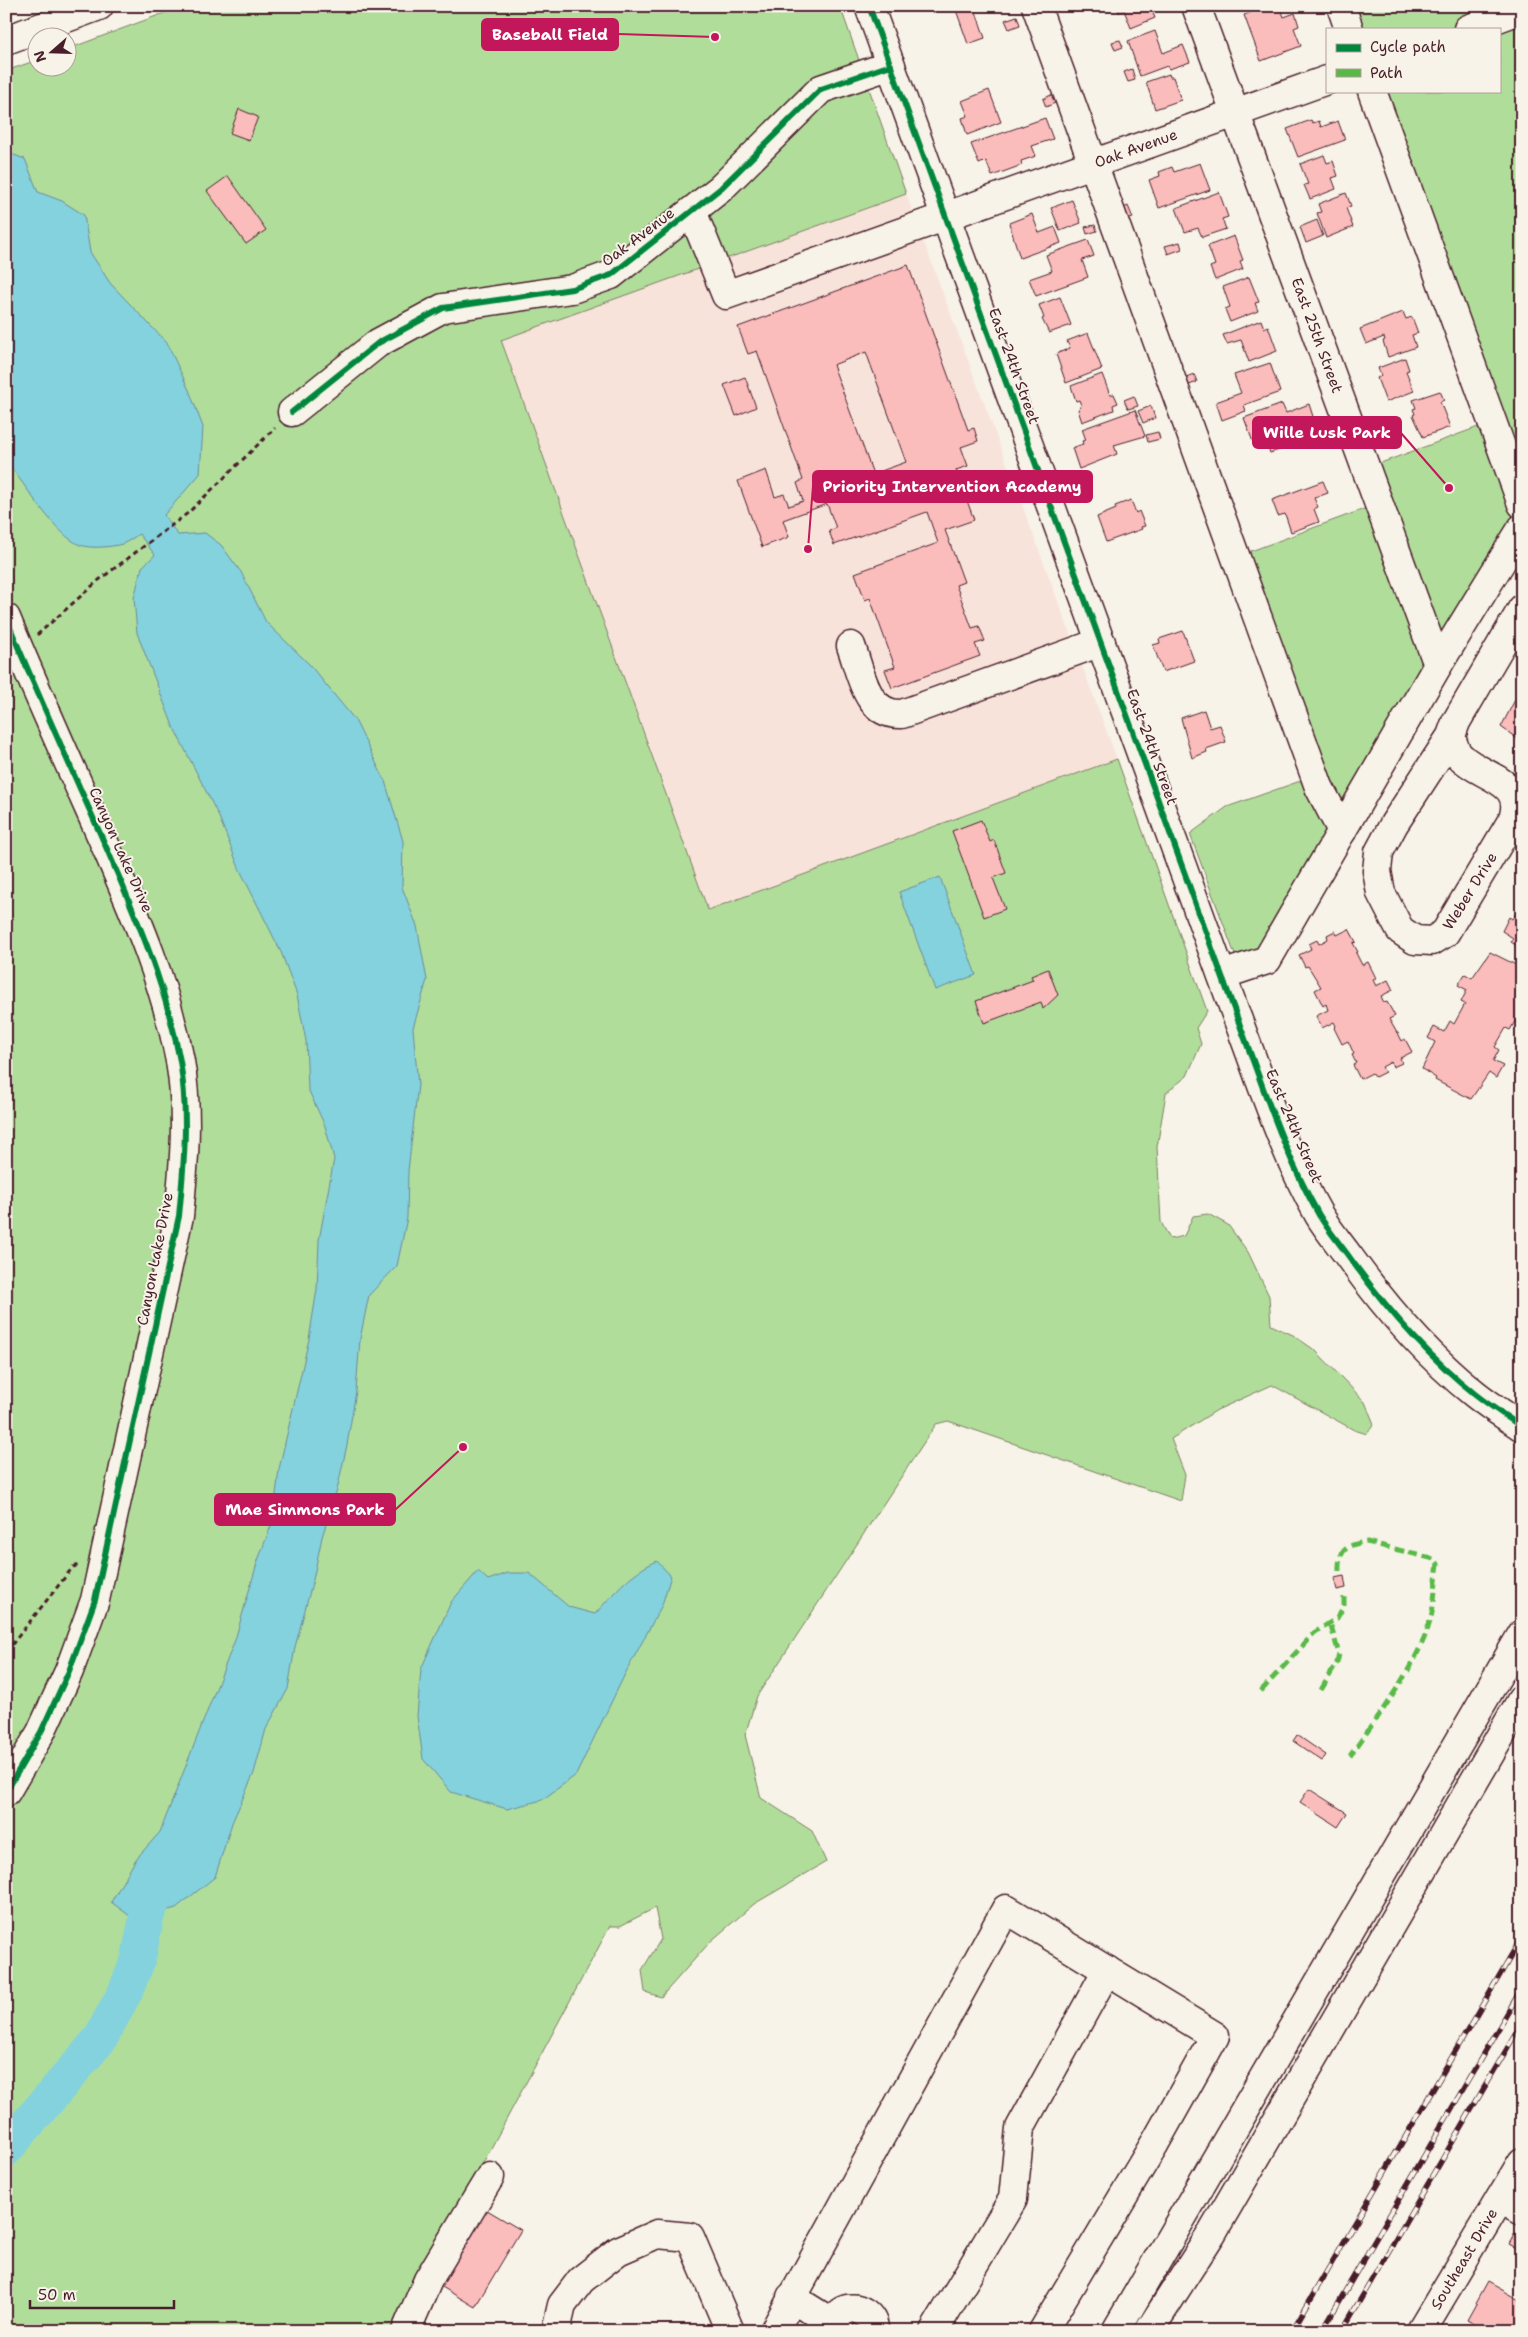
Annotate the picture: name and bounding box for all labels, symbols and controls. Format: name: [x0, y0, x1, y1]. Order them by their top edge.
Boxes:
callout: Baseball Field: [482, 19, 618, 50]
text: Baseball Field: [492, 24, 608, 45]
north arrow: [28, 28, 78, 78]
legend: [1326, 28, 1500, 92]
text: Cycle path: [1370, 37, 1446, 57]
text: N: [29, 48, 50, 65]
text: Path: [1370, 63, 1403, 83]
street label: Oak Avenue: [1092, 124, 1180, 172]
street label: Oak Avenue: [597, 203, 679, 271]
street label: East 25th Street: [1287, 275, 1347, 396]
street label: East 24th Street: [984, 305, 1044, 427]
callout: Wille Lusk Park: [1253, 417, 1401, 448]
text: Wille Lusk Park: [1263, 422, 1391, 443]
callout: Priority Intervention Academy: [813, 471, 1092, 502]
text: Priority Intervention Academy: [822, 476, 1082, 497]
street label: East 24th Street: [1122, 686, 1182, 808]
street label: Canyon Lake Drive: [84, 784, 158, 916]
street label: Weber Drive: [1438, 848, 1502, 934]
street label: East 24th Street: [1261, 1066, 1327, 1186]
street label: Canyon Lake Drive: [132, 1191, 178, 1327]
callout: Mae Simmons Park: [215, 1494, 395, 1525]
text: Mae Simmons Park: [225, 1499, 385, 1520]
street label: Southeast Drive: [1426, 2205, 1502, 2313]
scale bar: [30, 2277, 174, 2309]
text: 50 m: [38, 2285, 76, 2305]

